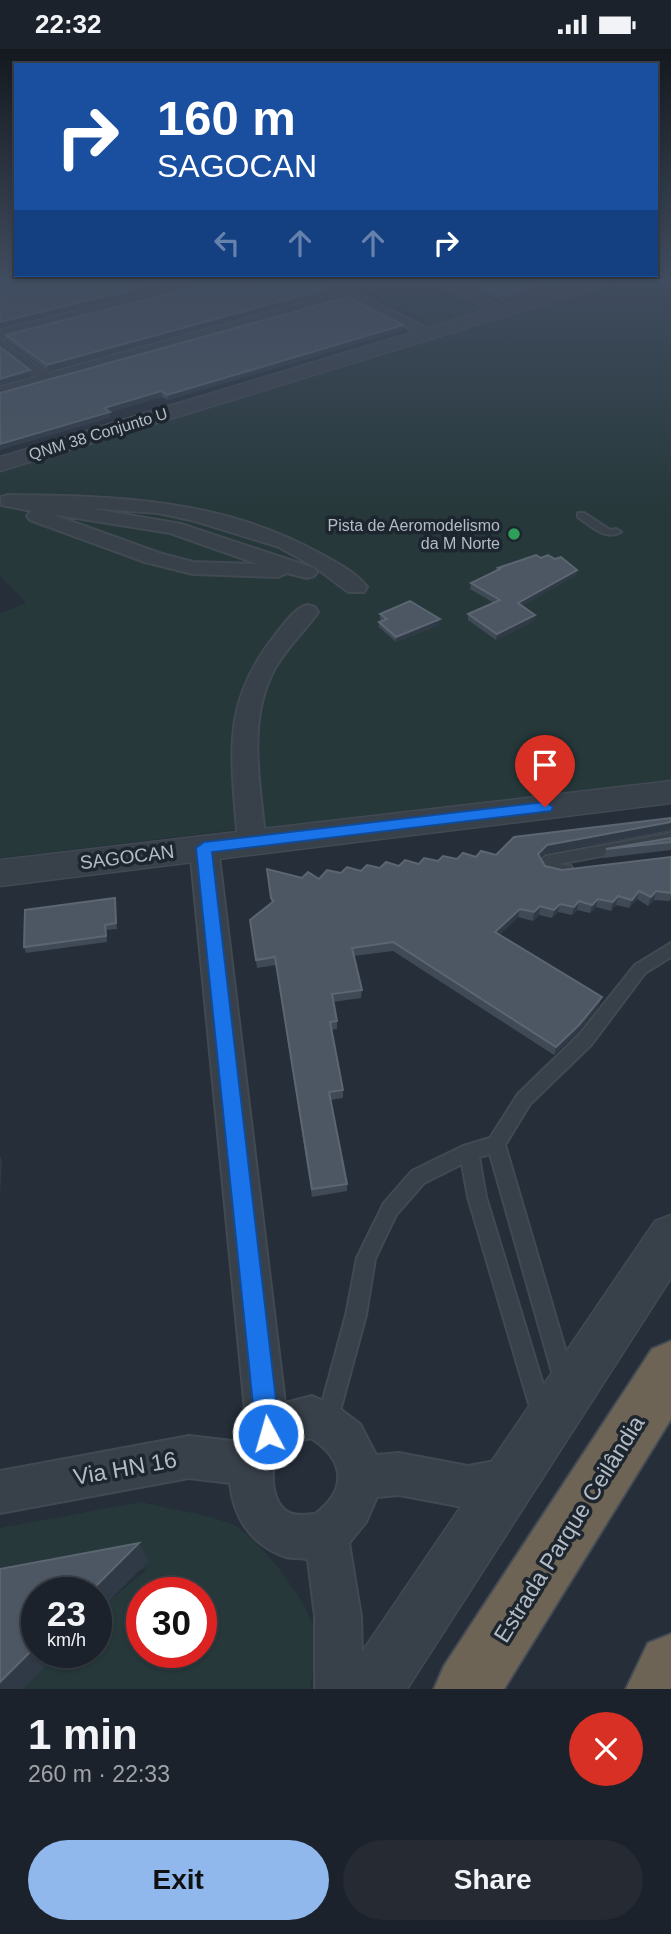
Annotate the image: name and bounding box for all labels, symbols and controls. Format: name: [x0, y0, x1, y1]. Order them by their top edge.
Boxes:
text: 22:32: [35, 9, 102, 39]
icon: right: [42, 91, 133, 182]
text: 160 m: [157, 91, 296, 145]
text: SAGOCAN: [157, 148, 317, 184]
icon: left: [208, 224, 246, 262]
icon: ahead: [281, 224, 319, 262]
icon: ahead: [354, 224, 392, 262]
icon: right: [427, 224, 465, 262]
street label: QNM 38 Conjunto U: [27, 405, 169, 463]
place label: Pista de Aeromodelismo da M Norte: [327, 517, 500, 552]
marker: Pista de Aeromodelismo da M Norte: [506, 526, 522, 542]
pin: [515, 735, 575, 807]
icon: arrive: [526, 746, 564, 784]
street label: SAGOCAN: [79, 841, 175, 873]
position arrow: [231, 1397, 305, 1471]
street label: Estrada Parque Ceilândia: [489, 1411, 650, 1647]
street label: Via HN 16: [71, 1446, 179, 1490]
speed limit sign: 30: [126, 1577, 217, 1668]
text: 23: [47, 1594, 86, 1633]
text: km/h: [47, 1630, 86, 1650]
text: 1 min: [28, 1711, 138, 1758]
button: close: [569, 1712, 643, 1786]
text: 260 m · 22:33: [28, 1761, 170, 1787]
button: Exit: [28, 1840, 329, 1920]
button: Share: [343, 1840, 643, 1920]

